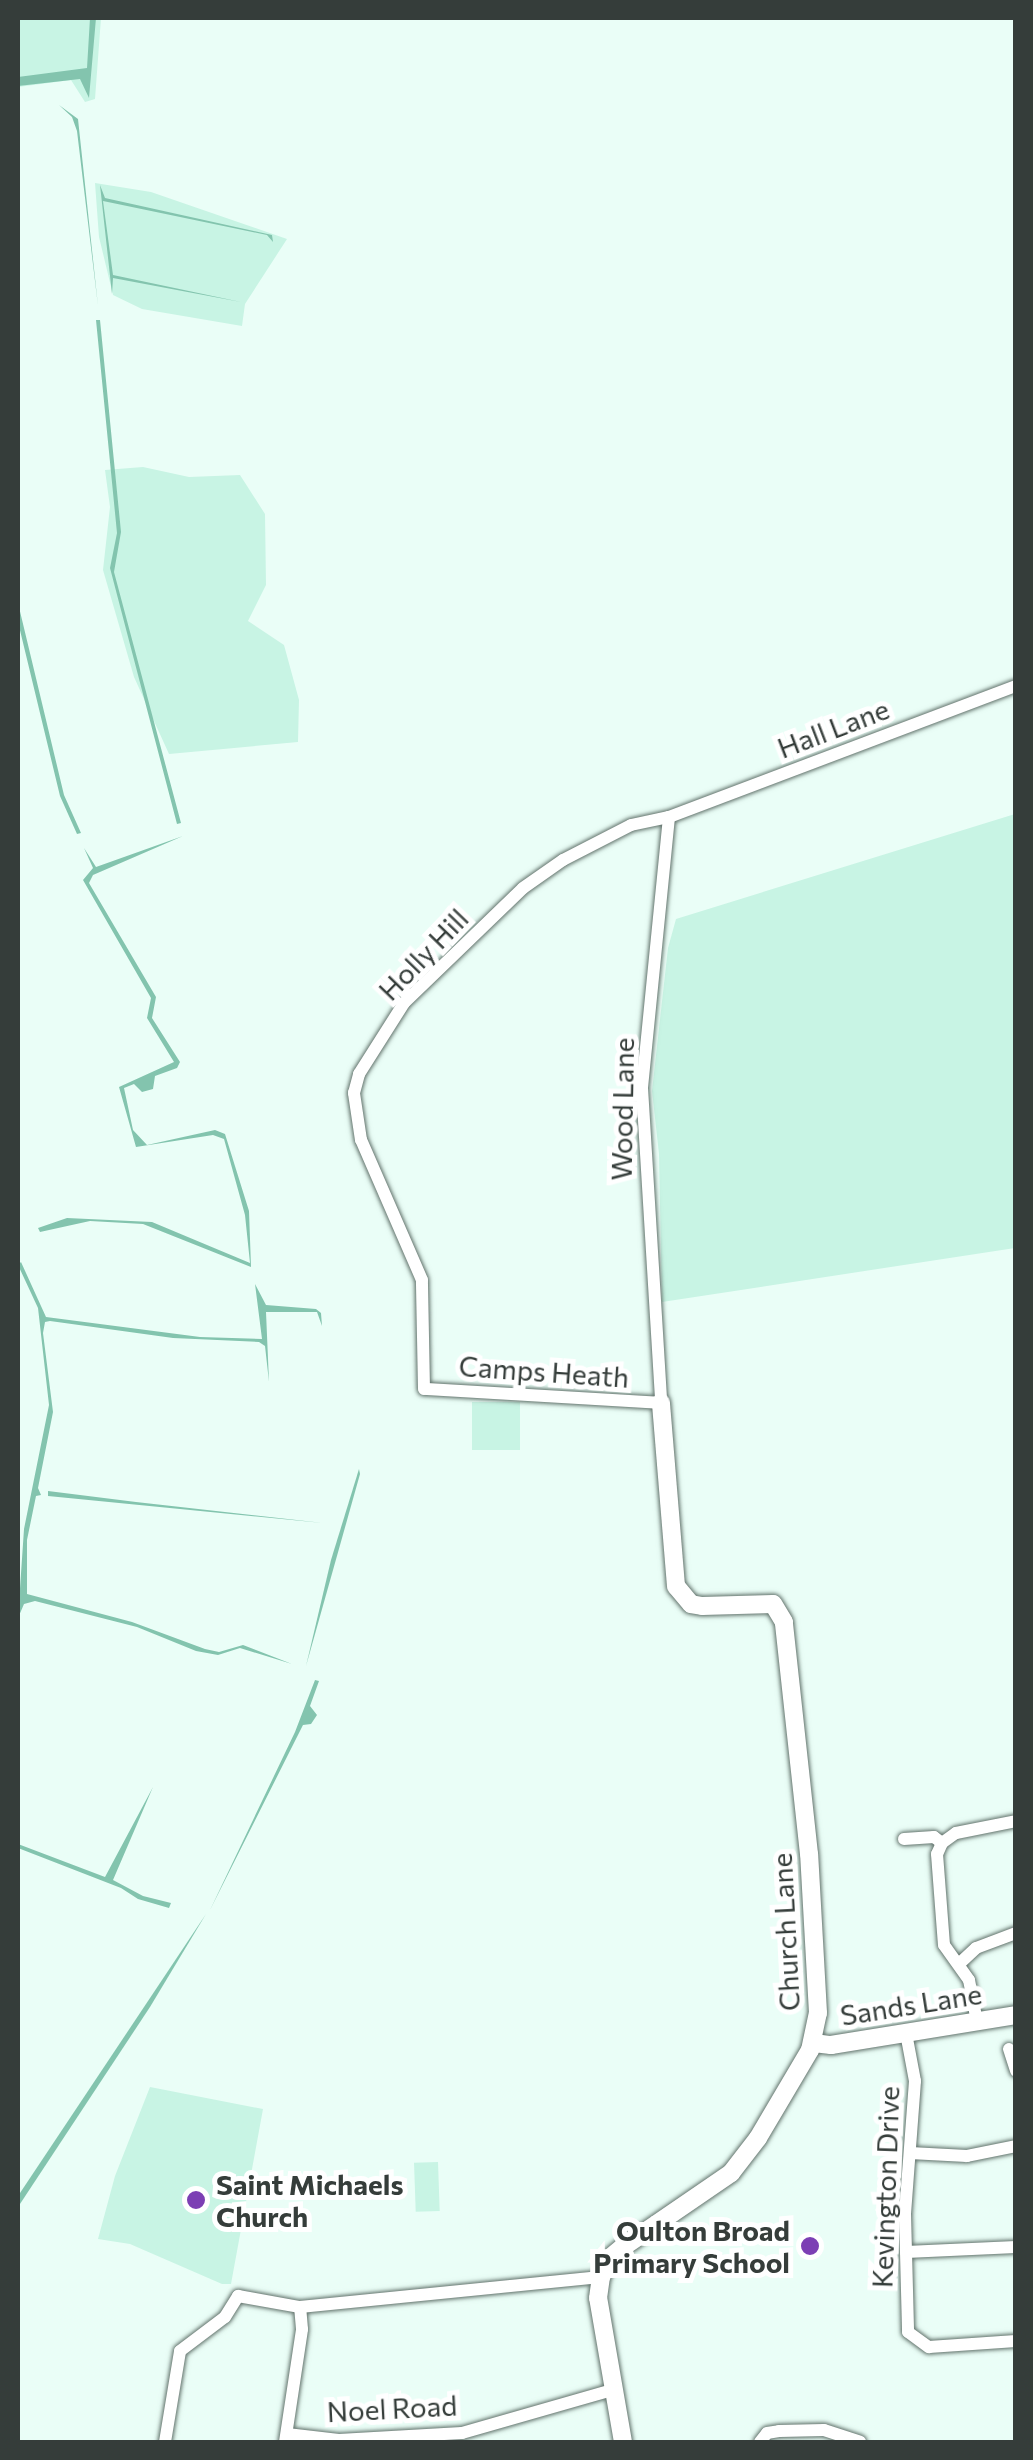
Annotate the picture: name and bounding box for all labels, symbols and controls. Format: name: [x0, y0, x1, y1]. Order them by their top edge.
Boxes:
street label: Hall Lane: [773, 691, 893, 765]
street label: Holly Hill: [371, 901, 475, 1007]
street label: Wood Lane: [604, 1037, 640, 1181]
street label: Camps Heath: [458, 1348, 630, 1394]
street label: Church Lane: [764, 1852, 806, 2012]
street label: Sands Lane: [838, 1976, 984, 2032]
street label: Kevington Drive: [865, 2085, 905, 2289]
place label: Saint Michaels Church: [216, 2167, 403, 2233]
marker: Saint Michaels Church: [185, 2189, 207, 2211]
place label: Oulton Broad Primary School: [593, 2213, 790, 2279]
marker: Oulton Broad Primary School: [799, 2235, 821, 2257]
street label: Noel Road: [326, 2388, 458, 2428]

